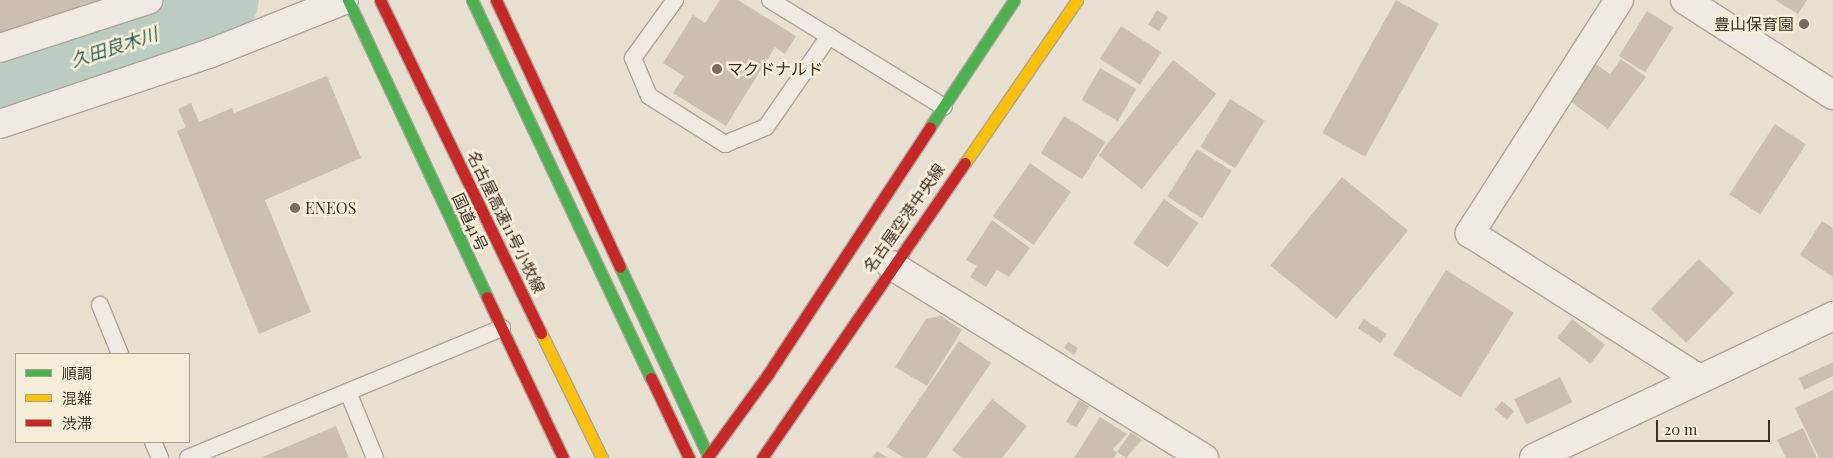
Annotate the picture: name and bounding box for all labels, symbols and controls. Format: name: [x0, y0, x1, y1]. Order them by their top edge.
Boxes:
place label: 豊山保育園: [1714, 14, 1794, 34]
marker: 豊山保育園: [1798, 18, 1810, 30]
water label: 久田良木川: [68, 23, 160, 71]
place label: マクドナルド: [727, 59, 823, 79]
marker: マクドナルド: [711, 63, 723, 75]
street label: 名古屋高速11号小牧線: [463, 148, 549, 296]
street label: 名古屋空港中央線: [859, 160, 949, 276]
street label: 国道41号: [448, 190, 492, 254]
place label: ENEOS: [305, 198, 356, 218]
marker: ENEOS: [289, 202, 301, 214]
legend: [15, 353, 190, 443]
text: 順調: [62, 363, 92, 383]
text: 混雑: [62, 388, 92, 408]
scale bar: [1658, 410, 1772, 442]
text: 渋滞: [62, 413, 92, 433]
text: 20 m: [1664, 419, 1697, 439]

